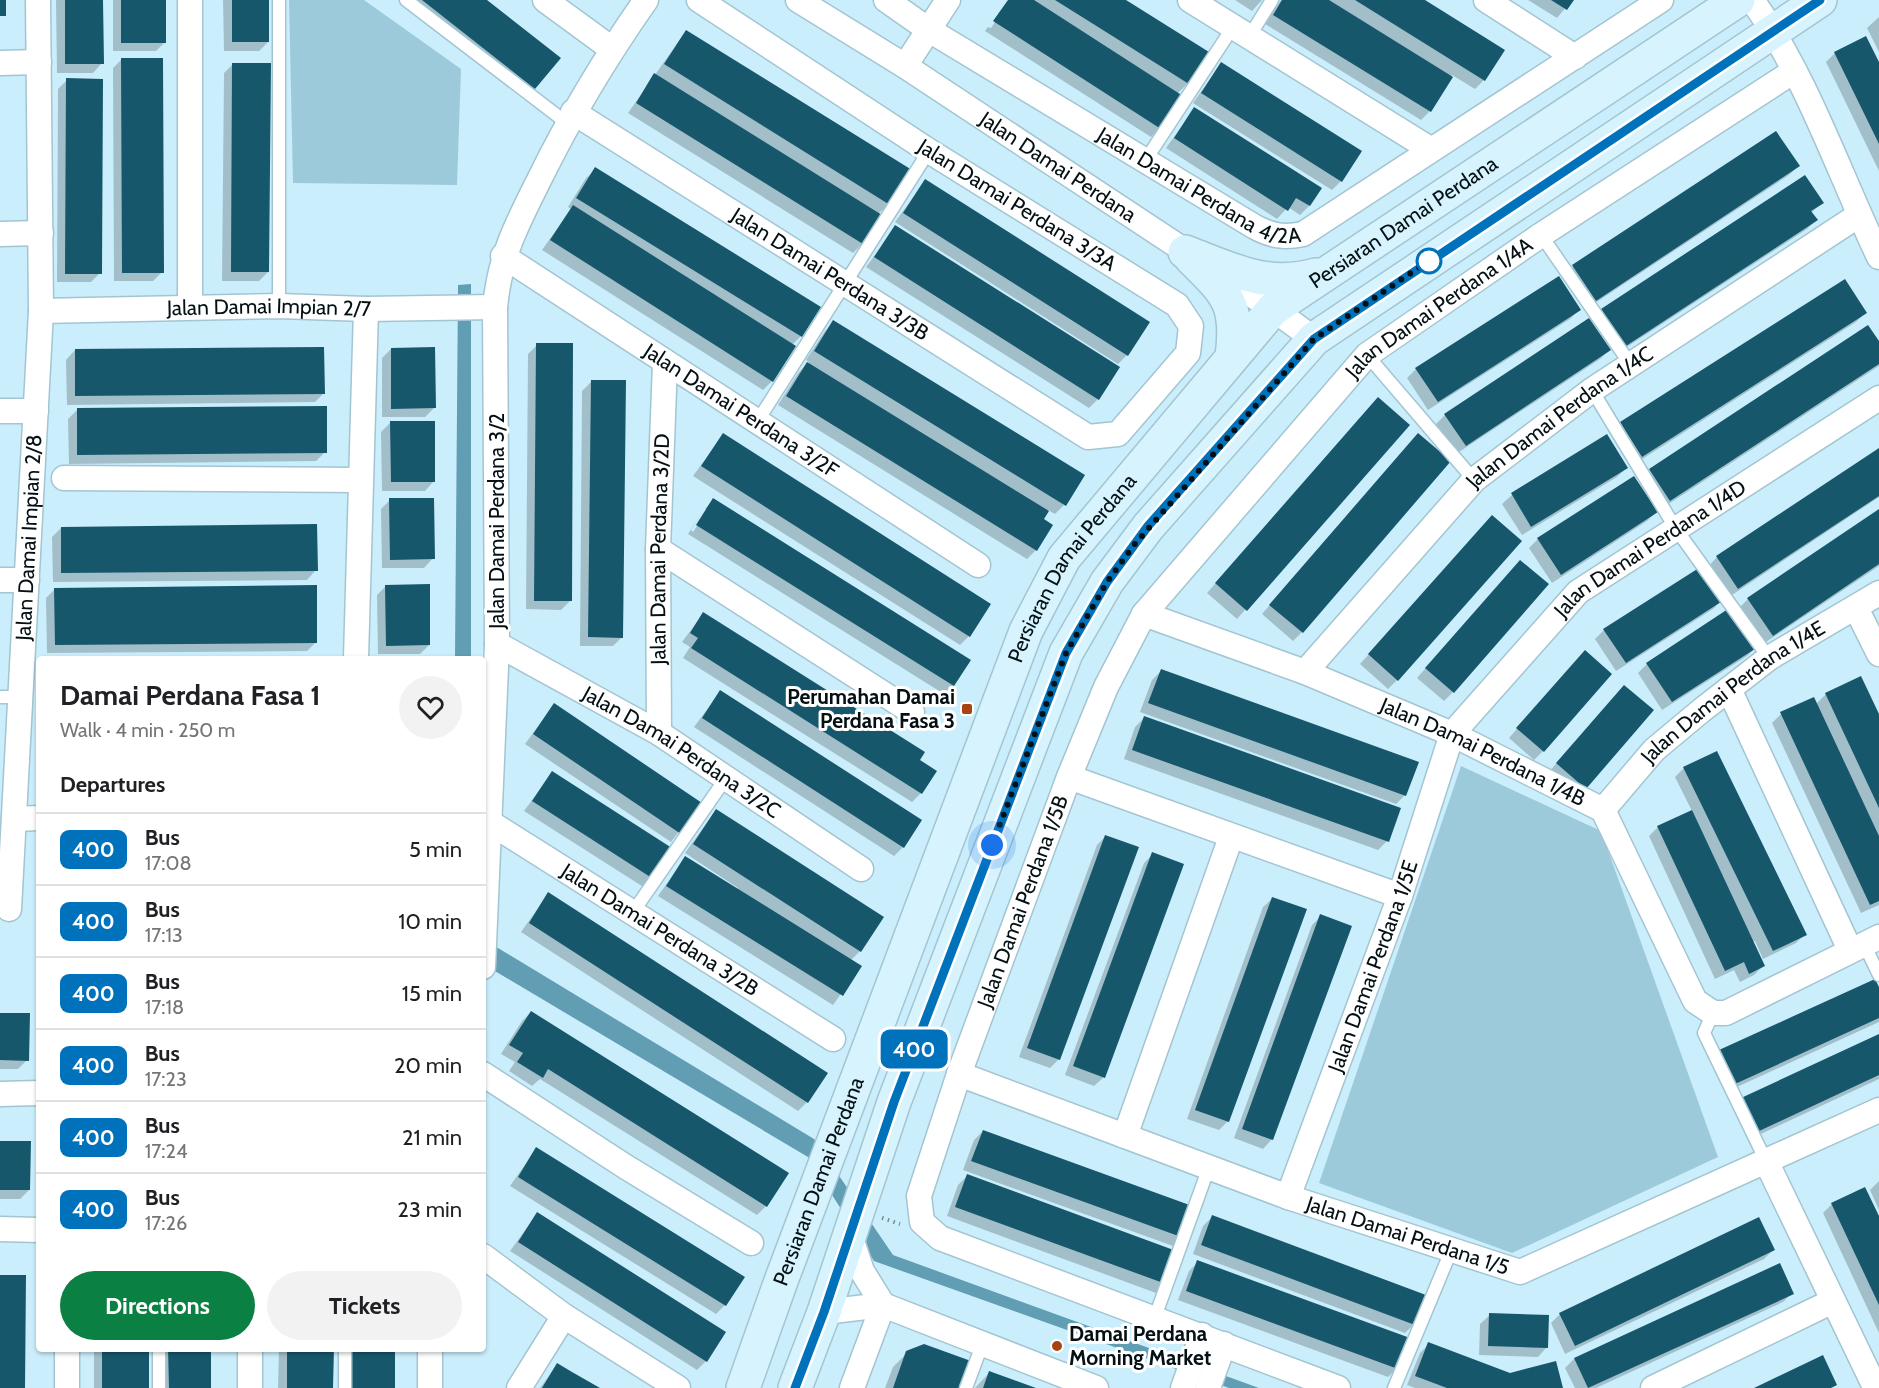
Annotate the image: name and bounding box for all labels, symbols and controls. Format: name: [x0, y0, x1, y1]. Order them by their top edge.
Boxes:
street label: Jalan Damai Perdana: [974, 105, 1141, 227]
street label: Jalan Damai Perdana 4/2A: [1092, 121, 1302, 248]
street label: Jalan Damai Perdana 3/3A: [913, 133, 1121, 276]
street label: Persiaran Damai Perdana: [1304, 150, 1502, 294]
street label: Jalan Damai Perdana 3/3B: [726, 202, 934, 345]
street label: Jalan Damai Perdana 1/4A: [1339, 232, 1537, 384]
unlabelled marker: [1416, 248, 1442, 274]
street label: Jalan Damai Impian 2/7: [165, 293, 372, 321]
street label: Jalan Damai Perdana 3/2F: [638, 338, 843, 483]
street label: Jalan Damai Perdana 1/4C: [1459, 341, 1657, 493]
street label: Jalan Damai Perdana 3/2: [484, 413, 509, 630]
street label: Jalan Damai Perdana 3/2D: [645, 433, 674, 666]
street label: Jalan Damai Impian 2/8: [10, 434, 46, 642]
street label: Persiaran Damai Perdana: [1002, 468, 1141, 666]
street label: Jalan Damai Perdana 1/4D: [1548, 474, 1750, 623]
street label: Jalan Damai Perdana 1/4E: [1635, 615, 1829, 769]
button: heart: [399, 676, 462, 739]
text: Damai Perdana Fasa 1: [60, 678, 321, 712]
street label: Jalan Damai Perdana 3/2C: [578, 680, 786, 823]
place label: Perumahan Damai Perdana Fasa 3: [787, 684, 955, 733]
street label: Jalan Damai Perdana 1/4B: [1376, 692, 1590, 811]
marker: Perumahan Damai Perdana Fasa 3: [960, 702, 974, 716]
text: Walk · 4 min · 250 m: [60, 718, 235, 742]
text: Departures: [60, 771, 165, 798]
street label: Jalan Damai Perdana 1/5B: [971, 792, 1073, 1012]
text: Bus: [145, 824, 180, 851]
your location: [977, 830, 1007, 860]
text: 5 min: [409, 836, 462, 863]
text: 400: [72, 837, 115, 862]
text: 17:08: [145, 851, 192, 875]
street label: Jalan Damai Perdana 3/2B: [556, 857, 763, 1001]
street label: Jalan Damai Perdana 1/5E: [1322, 857, 1423, 1076]
text: Bus: [145, 896, 180, 923]
text: 10 min: [398, 908, 462, 935]
text: 400: [72, 909, 115, 934]
text: 17:13: [145, 923, 183, 947]
text: Bus: [145, 968, 180, 995]
text: 15 min: [402, 980, 462, 1007]
text: 400: [72, 981, 115, 1006]
text: 17:18: [145, 995, 184, 1019]
line badge: 400: [880, 1030, 948, 1068]
text: 400: [893, 1037, 935, 1062]
text: Bus: [145, 1040, 180, 1067]
text: 20 min: [394, 1052, 462, 1079]
text: 400: [72, 1053, 115, 1078]
text: 17:23: [145, 1067, 187, 1091]
street label: Persiaran Damai Perdana: [767, 1073, 869, 1289]
text: Bus: [145, 1112, 180, 1139]
text: 21 min: [402, 1124, 462, 1151]
text: 400: [72, 1125, 115, 1150]
text: 17:24: [145, 1139, 187, 1163]
text: Bus: [145, 1184, 180, 1211]
street label: Jalan Damai Perdana 1/5: [1302, 1190, 1512, 1280]
text: 23 min: [397, 1196, 462, 1223]
text: 400: [72, 1197, 115, 1222]
text: 17:26: [145, 1211, 187, 1235]
button: Directions: [60, 1271, 255, 1340]
button: Tickets: [267, 1271, 462, 1340]
place label: Damai Perdana Morning Market: [1069, 1321, 1211, 1370]
marker: Damai Perdana Morning Market: [1050, 1339, 1064, 1353]

